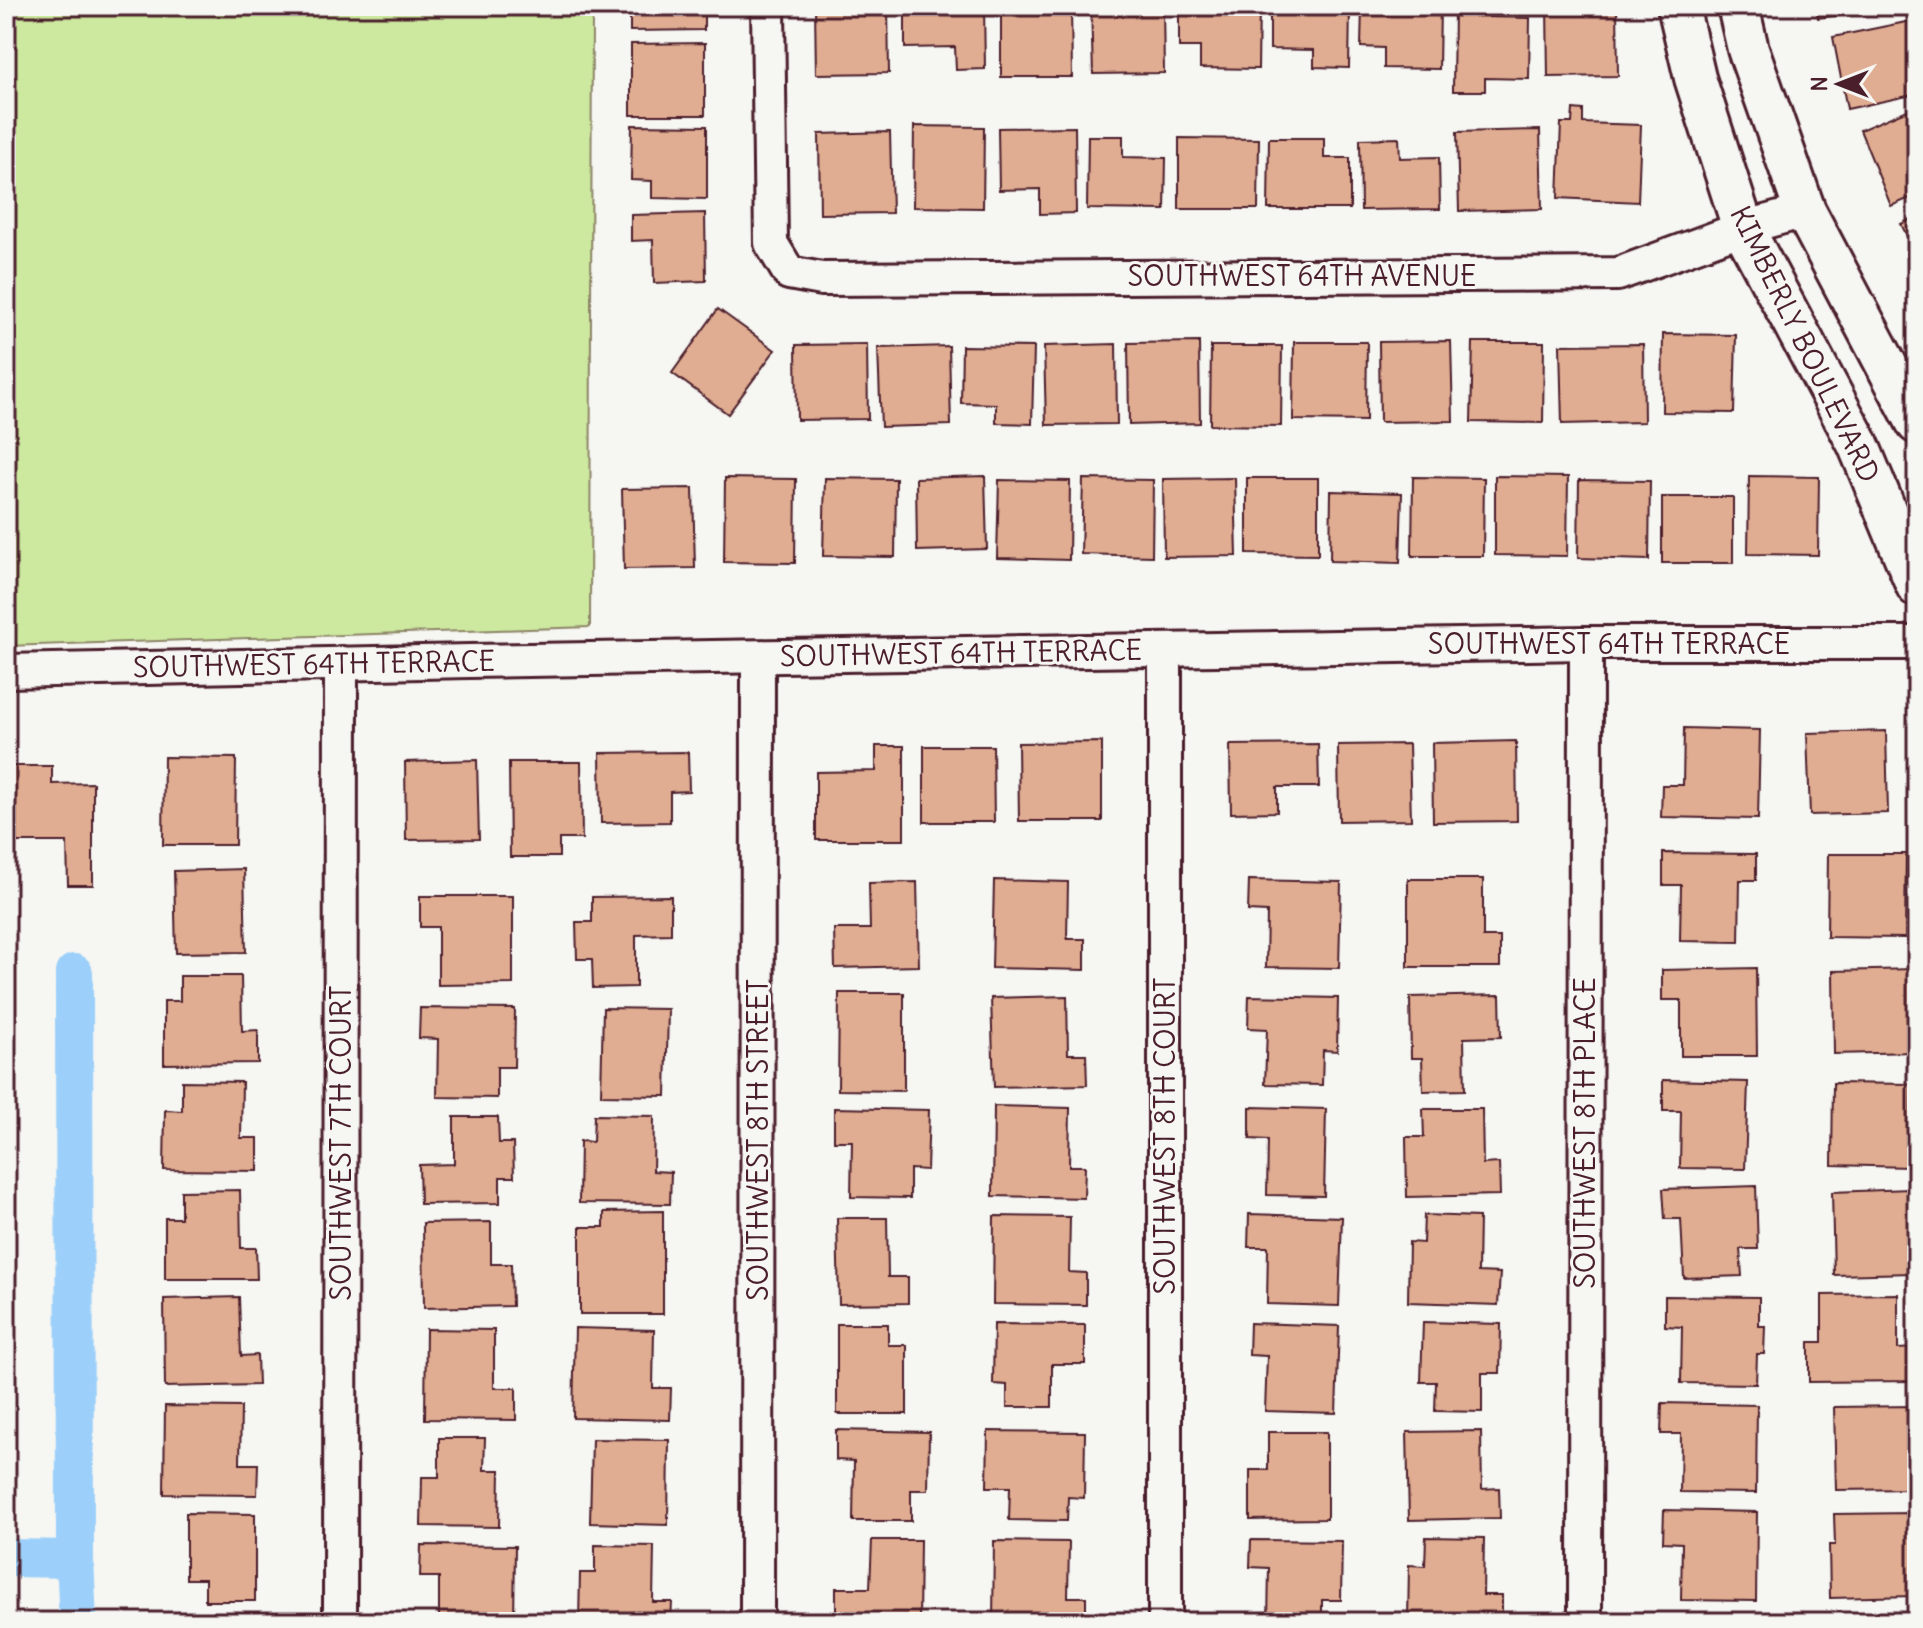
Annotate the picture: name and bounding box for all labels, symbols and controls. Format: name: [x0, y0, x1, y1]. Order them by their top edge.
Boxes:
north arrow: [1799, 44, 1879, 124]
text: N: [1805, 76, 1833, 92]
street label: KIMBERLY BOULEVARD: [1722, 200, 1888, 488]
street label: SOUTHWEST 64TH AVENUE: [1127, 258, 1477, 294]
street label: SOUTHWEST 64TH TERRACE: [1428, 626, 1790, 662]
street label: SOUTHWEST 64TH TERRACE: [780, 632, 1142, 674]
street label: SOUTHWEST 64TH TERRACE: [133, 643, 495, 685]
street label: SOUTHWEST 8TH COURT: [1147, 977, 1183, 1295]
street label: SOUTHWEST 8TH PLACE: [1567, 977, 1603, 1289]
street label: SOUTHWEST 8TH STREET: [740, 979, 776, 1301]
street label: SOUTHWEST 7TH COURT: [323, 985, 359, 1301]

